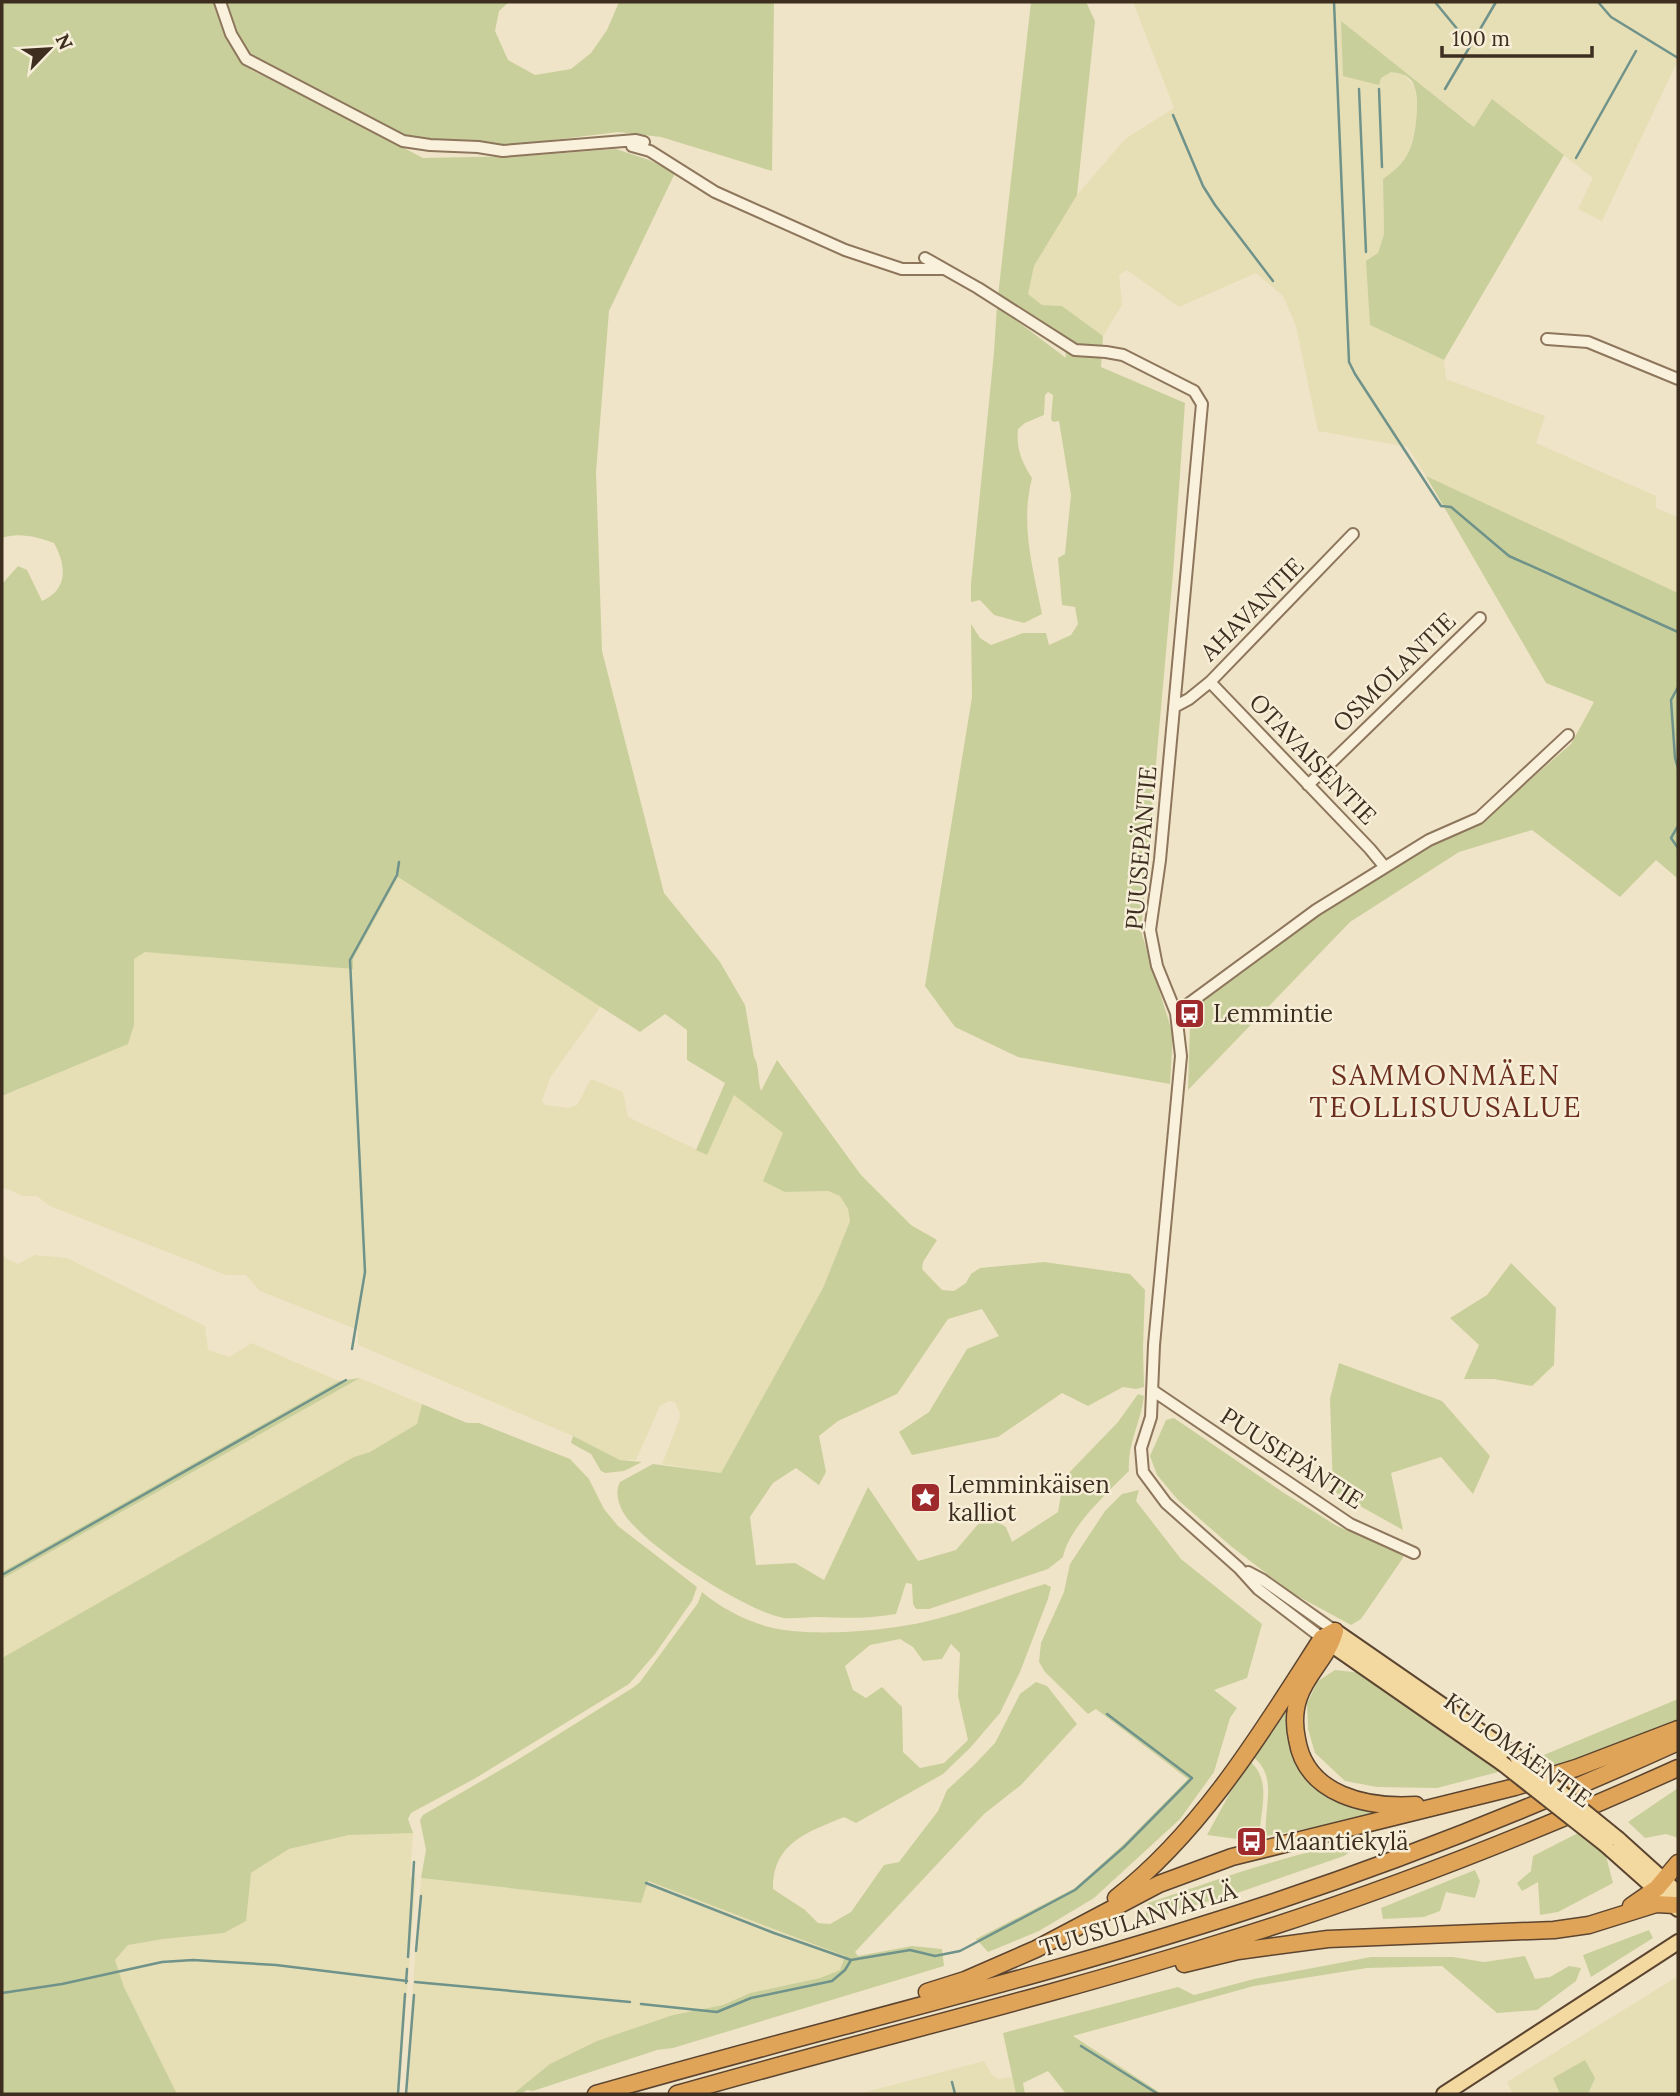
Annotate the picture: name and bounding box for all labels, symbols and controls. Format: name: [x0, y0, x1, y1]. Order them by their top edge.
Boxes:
north arrow: [14, 14, 84, 84]
scale bar: [1442, 14, 1592, 58]
text: 100 m: [1452, 25, 1510, 52]
text: N: [50, 30, 79, 54]
street label: AHAVANTIE: [1193, 551, 1310, 668]
street label: OSMOLANTIE: [1326, 606, 1462, 738]
street label: OTAVAISENTIE: [1243, 687, 1383, 831]
street label: PUUSEPÄNTIE: [1118, 765, 1164, 931]
bus stop icon: Lemmintie: [1173, 996, 1207, 1030]
place label: Lemmintie: [1213, 998, 1333, 1029]
district label: SAMMONMÄEN TEOLLISUUSALUE: [1310, 1057, 1582, 1125]
street label: PUUSEPÄNTIE: [1215, 1400, 1369, 1516]
place label: Lemminkäisen kalliot: [948, 1469, 1110, 1528]
place icon: Lemminkäisen kalliot: [908, 1481, 942, 1515]
street label: KULOMÄENTIE: [1438, 1686, 1598, 1814]
bus stop icon: Maantiekylä: [1234, 1824, 1268, 1858]
place label: Maantiekylä: [1274, 1826, 1409, 1857]
street label: TUUSULANVÄYLÄ: [1036, 1874, 1241, 1964]

